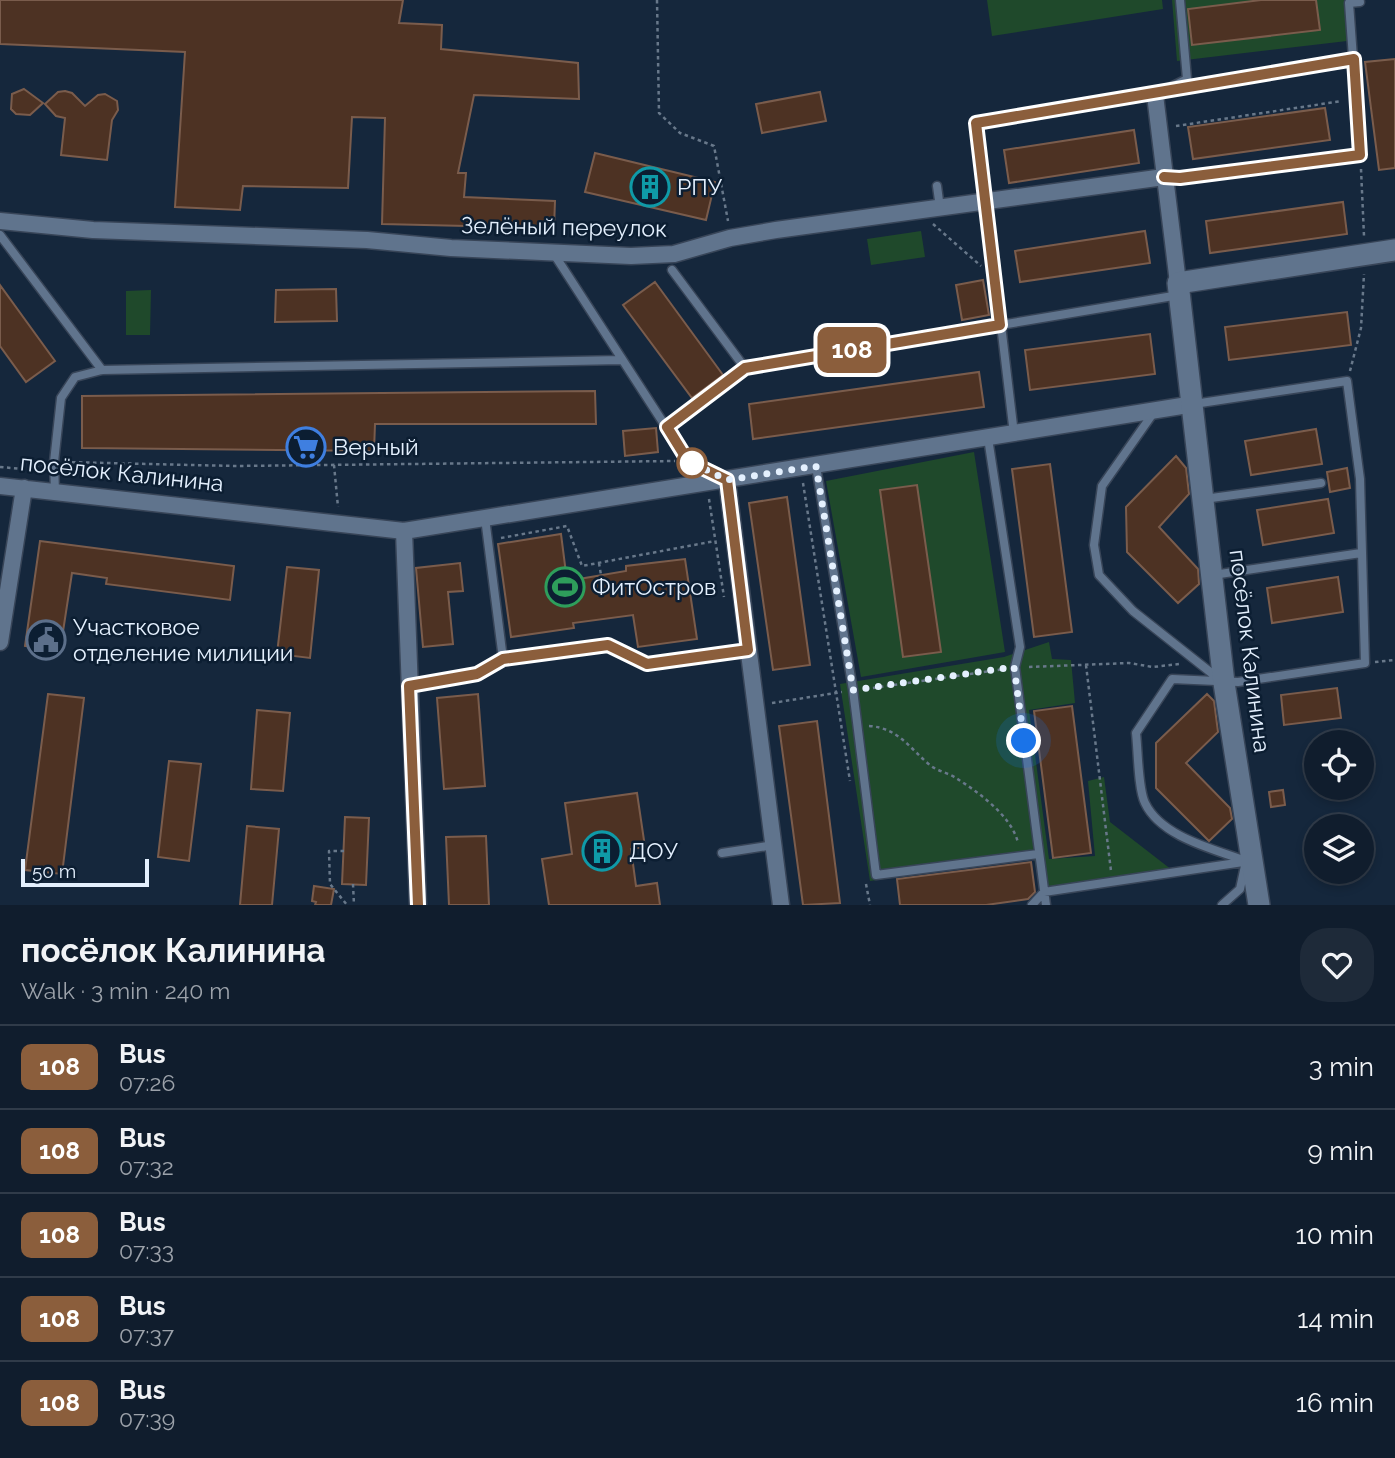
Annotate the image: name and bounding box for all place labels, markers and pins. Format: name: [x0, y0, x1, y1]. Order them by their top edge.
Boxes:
building icon: РПУ: [629, 166, 671, 208]
place label: РПУ: [677, 173, 723, 200]
supermarket icon: Верный: [285, 426, 327, 468]
place label: Верный: [333, 433, 419, 460]
unlabelled marker: [677, 448, 707, 478]
sports icon: ФитОстров: [544, 566, 586, 608]
place label: ФитОстров: [592, 573, 716, 600]
place label: Участковое отделение милиции: [73, 613, 294, 666]
public building icon: Участковое отделение милиции: [25, 619, 67, 661]
building icon: ДОУ: [581, 830, 623, 872]
place label: ДОУ: [629, 837, 679, 864]

